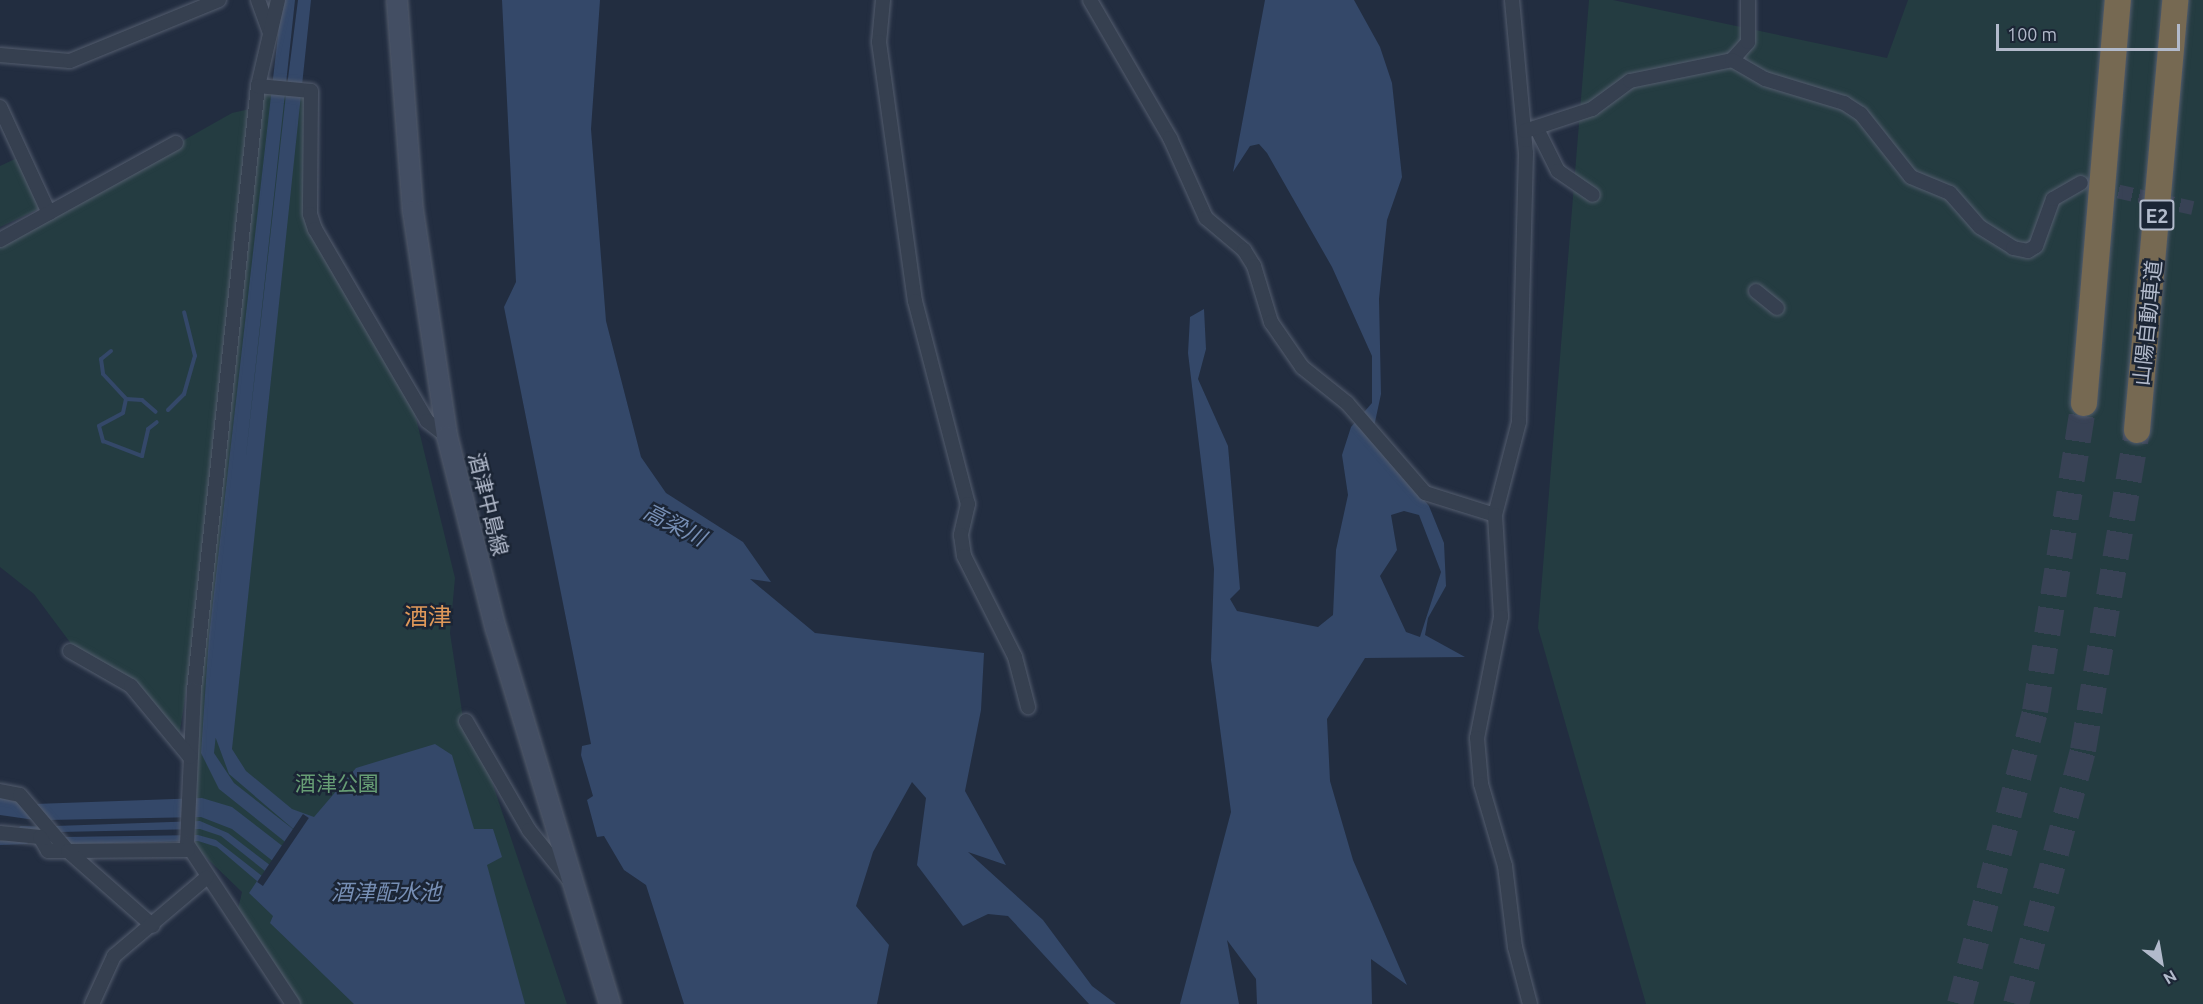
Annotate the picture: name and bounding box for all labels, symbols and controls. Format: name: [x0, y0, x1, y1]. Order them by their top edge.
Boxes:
scale bar: [1999, 12, 2184, 50]
text: 100 m: [2007, 24, 2057, 44]
road number: E2: [2139, 198, 2175, 232]
street label: 山陽自動車道: [2128, 259, 2166, 387]
street label: 酒津中島線: [464, 450, 514, 558]
water label: 高梁川: [640, 497, 710, 551]
district label: 酒津: [404, 603, 452, 631]
park label: 酒津公園: [295, 770, 379, 796]
water label: 酒津配水池: [331, 879, 441, 905]
north arrow: [2131, 932, 2191, 992]
text: N: [2161, 967, 2180, 988]

